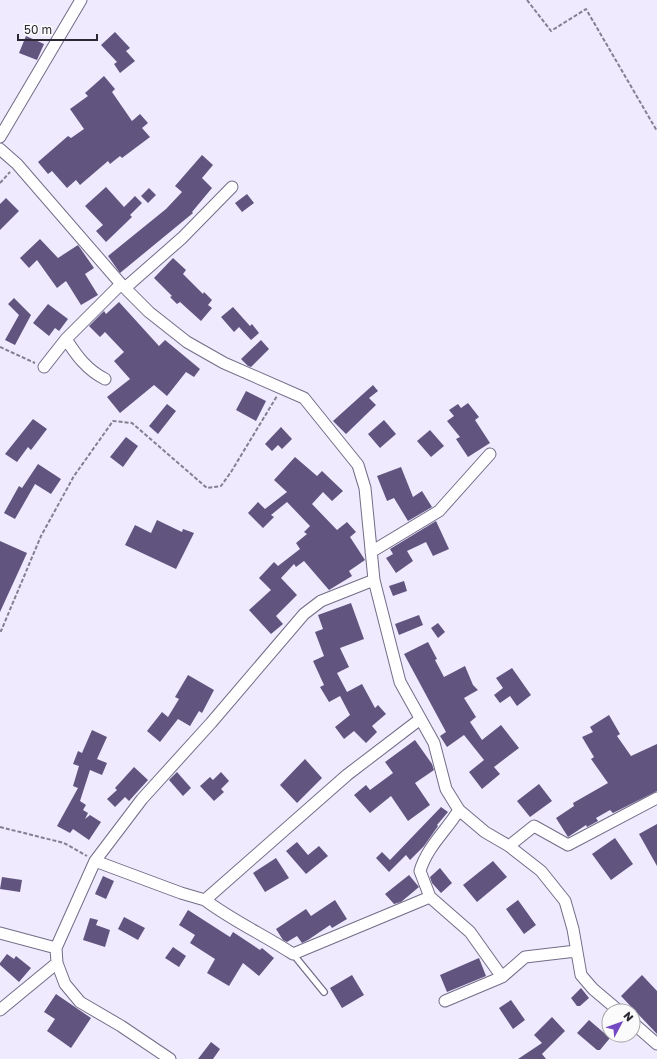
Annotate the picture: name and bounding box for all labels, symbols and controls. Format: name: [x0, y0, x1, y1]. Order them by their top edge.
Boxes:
scale bar: [18, 16, 97, 42]
text: 50 m: [24, 22, 52, 37]
north arrow: [601, 1003, 641, 1043]
text: N: [621, 1009, 637, 1024]

